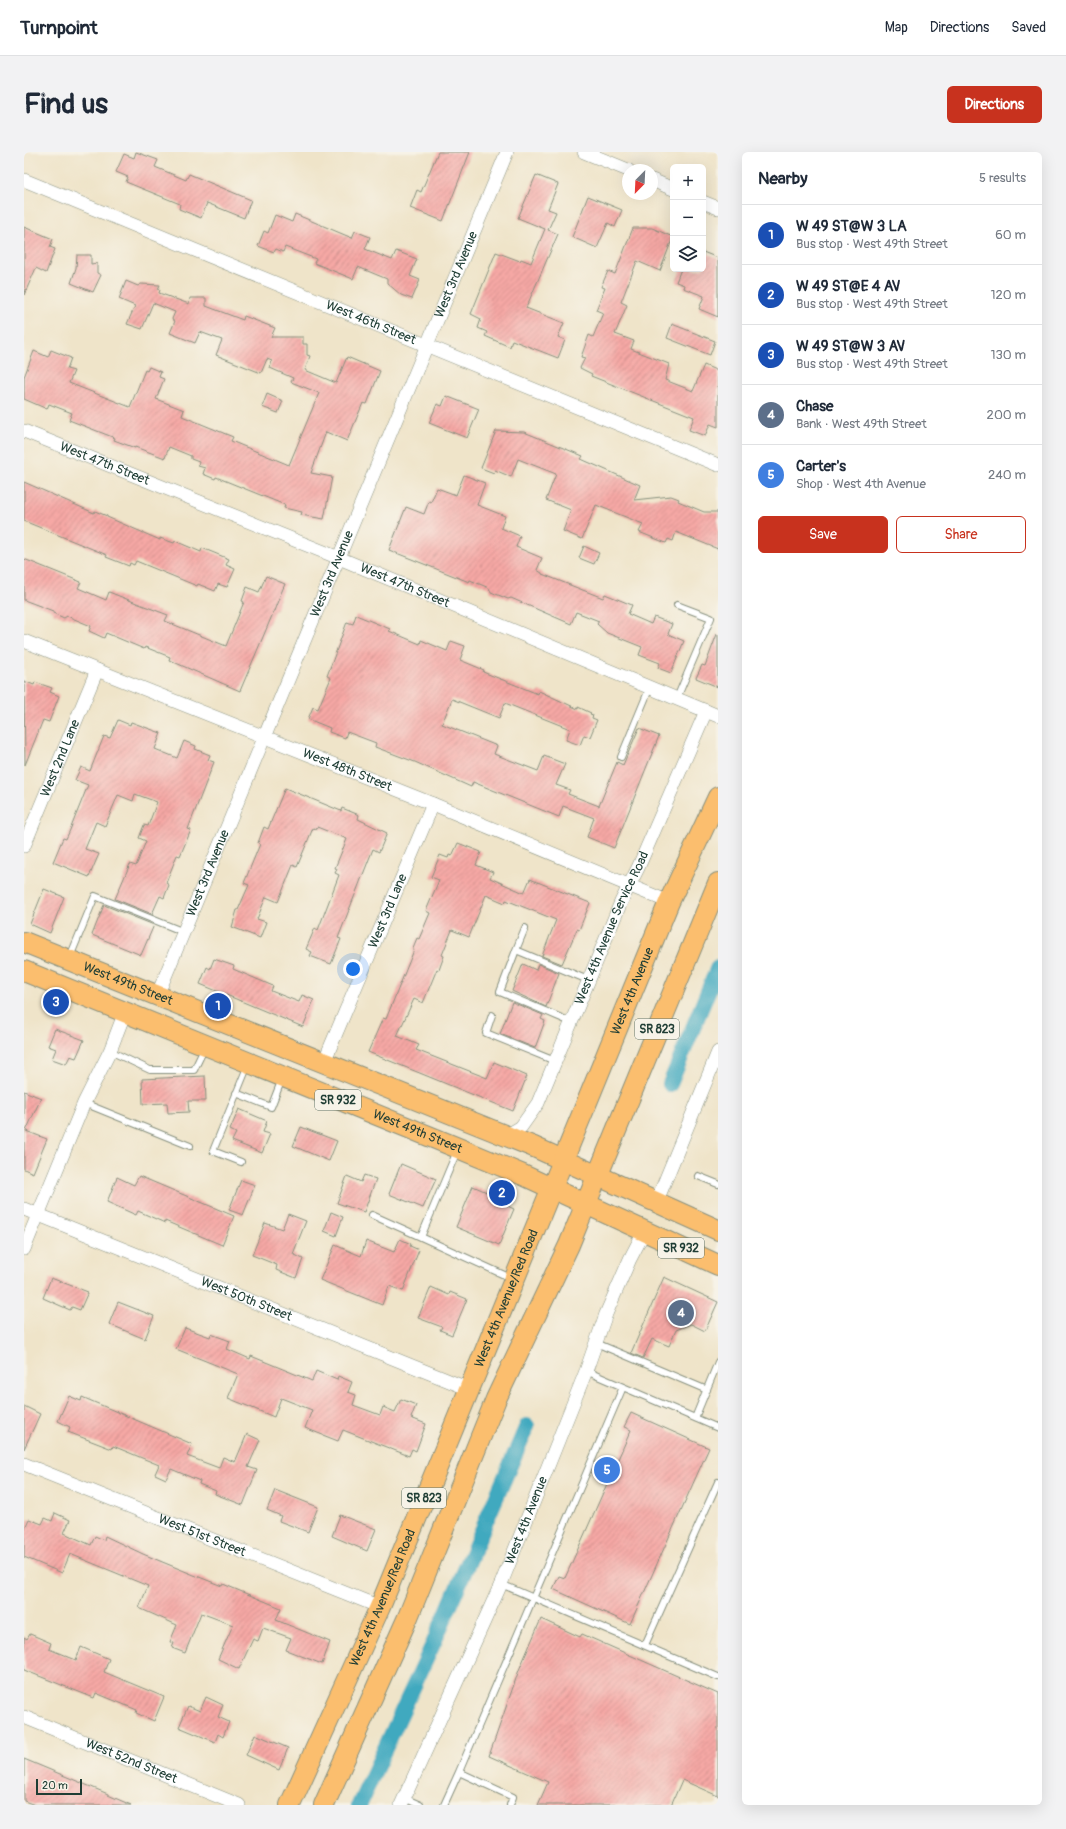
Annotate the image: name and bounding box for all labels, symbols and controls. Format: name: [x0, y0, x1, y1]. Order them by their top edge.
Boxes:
text: Turnpoint: [20, 16, 98, 40]
text: Map: [885, 19, 908, 36]
text: Directions: [930, 19, 989, 36]
text: Saved: [1011, 19, 1046, 36]
button: Directions: [947, 86, 1042, 123]
text: Find us: [24, 87, 108, 122]
north arrow: [622, 164, 658, 200]
map controls: [670, 164, 706, 272]
button: +: [670, 164, 706, 200]
text: Nearby: [758, 168, 807, 189]
text: 5 results: [979, 170, 1026, 186]
button: −: [670, 200, 706, 236]
text: W 49 ST@W 3 LA: [796, 217, 907, 236]
text: 1: [768, 227, 774, 243]
text: 60 m: [995, 227, 1026, 243]
street label: West 3rd Avenue: [431, 228, 481, 320]
button: layers: [670, 236, 706, 272]
text: Bus stop · West 49th Street: [796, 236, 948, 252]
text: W 49 ST@E 4 AV: [796, 277, 901, 296]
text: 2: [767, 287, 775, 303]
text: 120 m: [990, 287, 1026, 303]
text: Bus stop · West 49th Street: [796, 296, 948, 312]
street label: West 46th Street: [323, 297, 419, 348]
text: W 49 ST@W 3 AV: [796, 337, 905, 356]
text: 3: [767, 347, 775, 363]
text: 130 m: [990, 347, 1026, 363]
text: Bus stop · West 49th Street: [796, 356, 948, 372]
text: Chase: [796, 397, 833, 416]
text: 4: [767, 407, 775, 423]
text: 200 m: [987, 407, 1026, 423]
text: Bank · West 49th Street: [796, 416, 927, 432]
street label: West 47th Street: [57, 438, 153, 489]
text: Carter's: [796, 457, 846, 476]
text: 5: [767, 467, 775, 483]
text: 240 m: [988, 467, 1026, 483]
text: Shop · West 4th Avenue: [796, 476, 926, 492]
button: Save: [758, 516, 888, 553]
button: Share: [896, 516, 1026, 553]
street label: West 3rd Avenue: [307, 528, 357, 620]
street label: West 47th Street: [358, 560, 453, 611]
street label: West 2nd Lane: [37, 717, 84, 799]
street label: West 48th Street: [300, 745, 395, 795]
street label: West 3rd Avenue: [183, 827, 233, 919]
street label: West 4th Avenue Service Road: [570, 849, 652, 1007]
street label: West 3rd Lane: [365, 871, 411, 950]
street label: West 4th Avenue: [607, 945, 657, 1037]
street label: West 49th Street: [81, 959, 176, 1009]
your location: [343, 959, 363, 979]
pin: 3: [43, 987, 69, 1017]
pin: 1: [205, 991, 231, 1021]
road number: SR 823: [635, 1019, 679, 1039]
road number: SR 932: [315, 1090, 361, 1110]
street label: West 49th Street: [370, 1106, 465, 1157]
pin: 2: [489, 1178, 515, 1208]
street label: West 4th Avenue/Red Road: [471, 1227, 542, 1370]
road number: SR 932: [658, 1238, 704, 1258]
street label: West 50th Street: [199, 1273, 295, 1325]
pin: 4: [668, 1298, 694, 1328]
pin: 5: [594, 1455, 620, 1485]
street label: West 4th Avenue: [502, 1474, 551, 1567]
road number: SR 823: [402, 1488, 446, 1508]
street label: West 51st Street: [156, 1511, 249, 1561]
street label: West 4th Avenue/Red Road: [346, 1527, 419, 1669]
street label: West 52nd Street: [83, 1735, 180, 1787]
scale bar: [36, 1777, 82, 1796]
text: 20 m: [42, 1779, 68, 1792]

